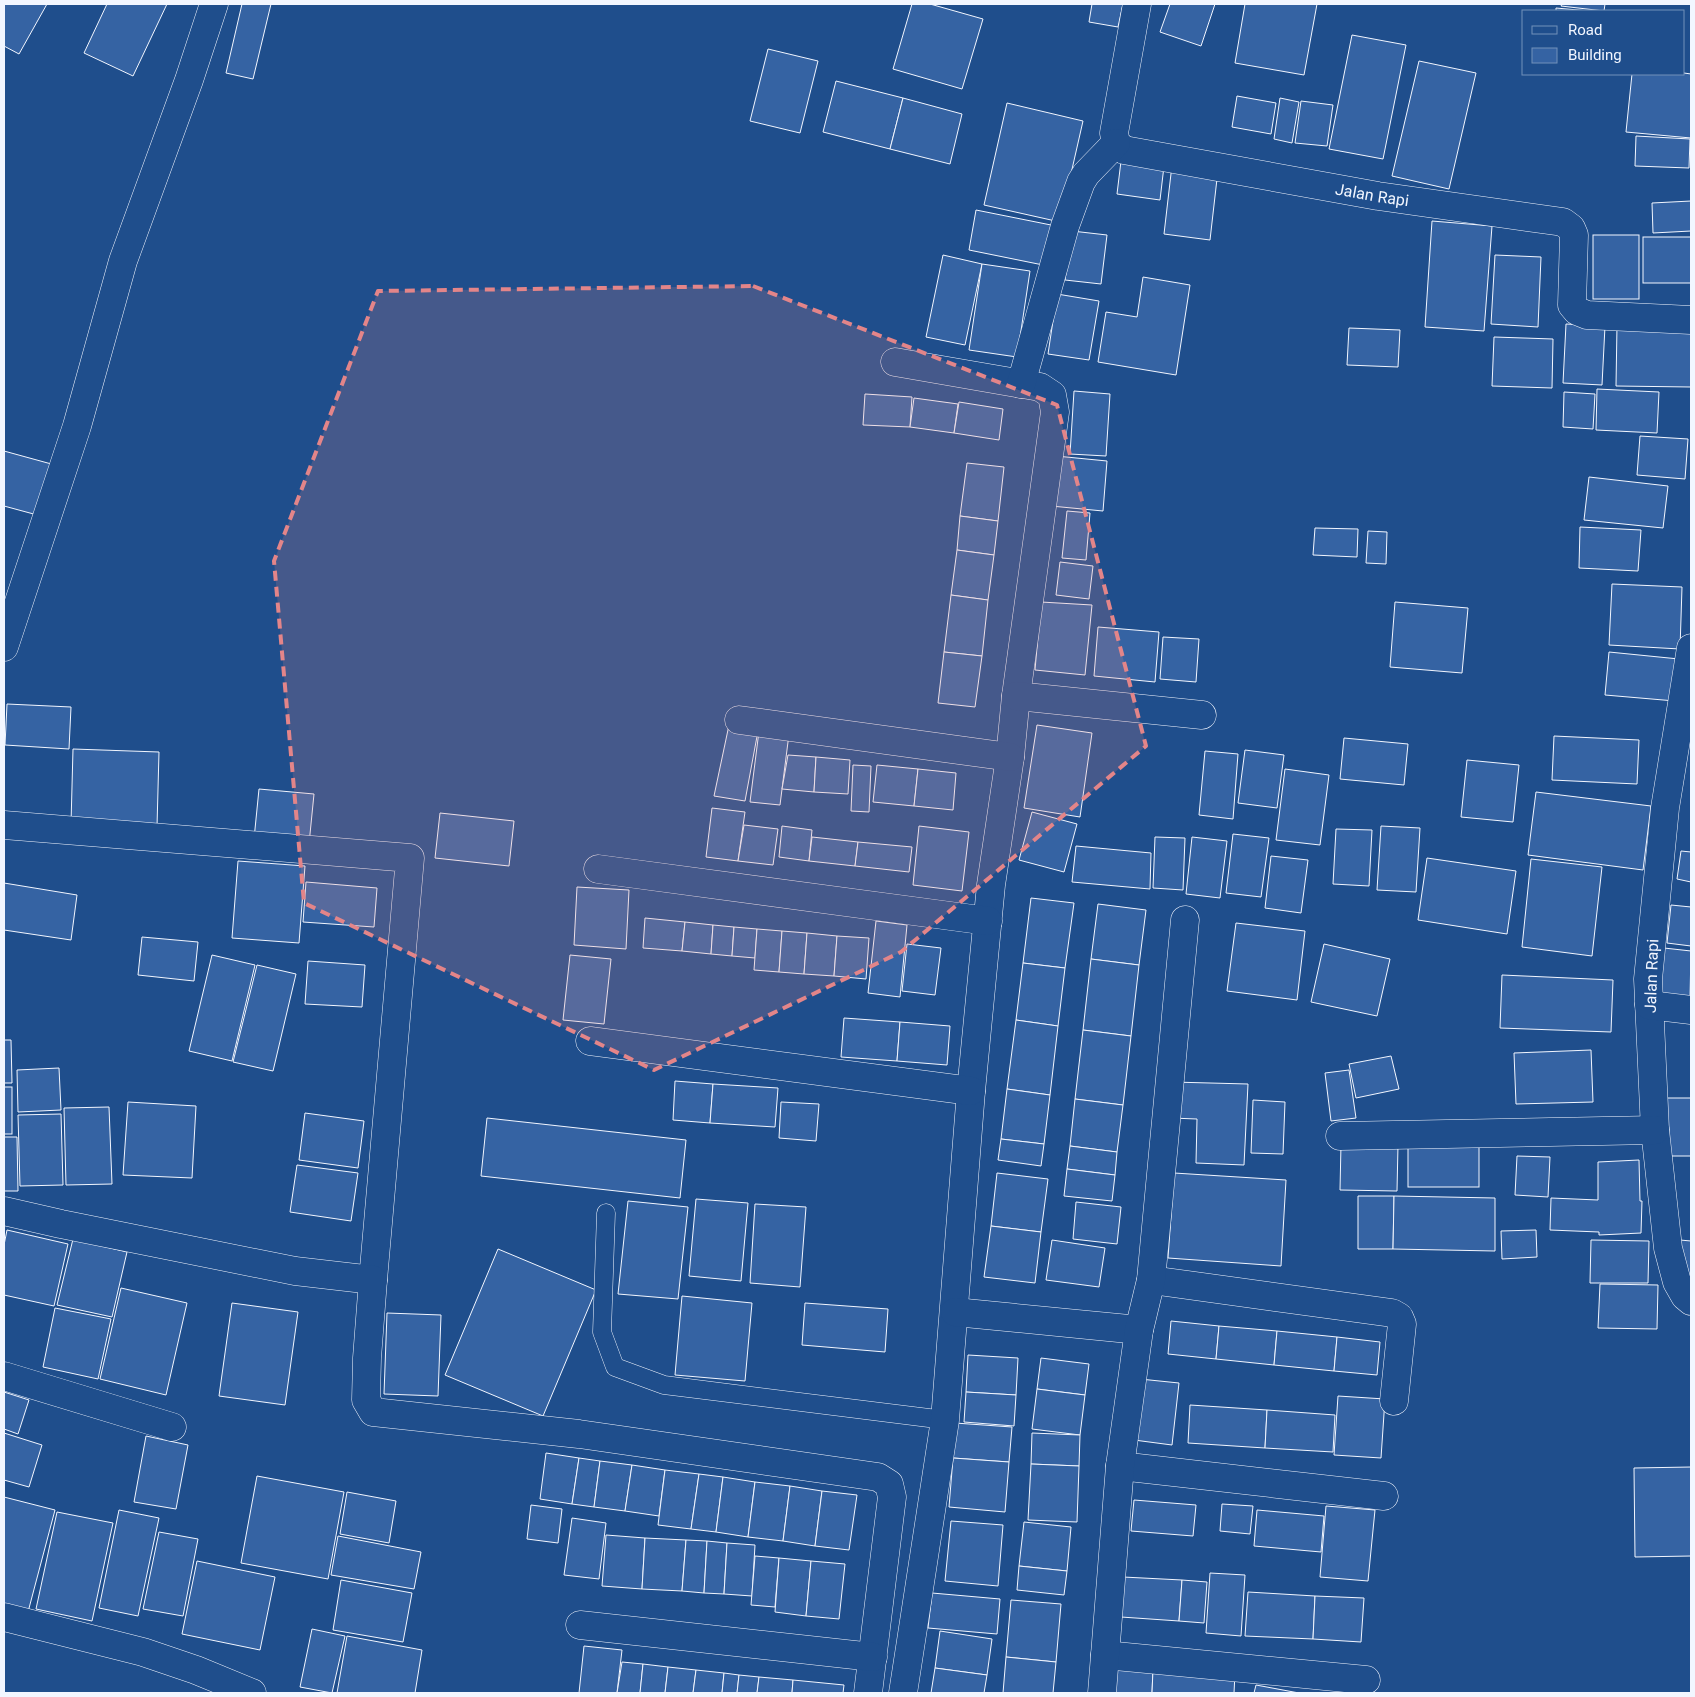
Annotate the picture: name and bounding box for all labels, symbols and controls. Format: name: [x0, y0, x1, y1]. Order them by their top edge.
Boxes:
legend: [1522, 10, 1685, 75]
text: Road: [1568, 21, 1602, 39]
text: Building: [1568, 46, 1622, 64]
street label: Jalan Rapi: [1334, 179, 1410, 210]
street label: Jalan Rapi: [1641, 939, 1662, 1014]

